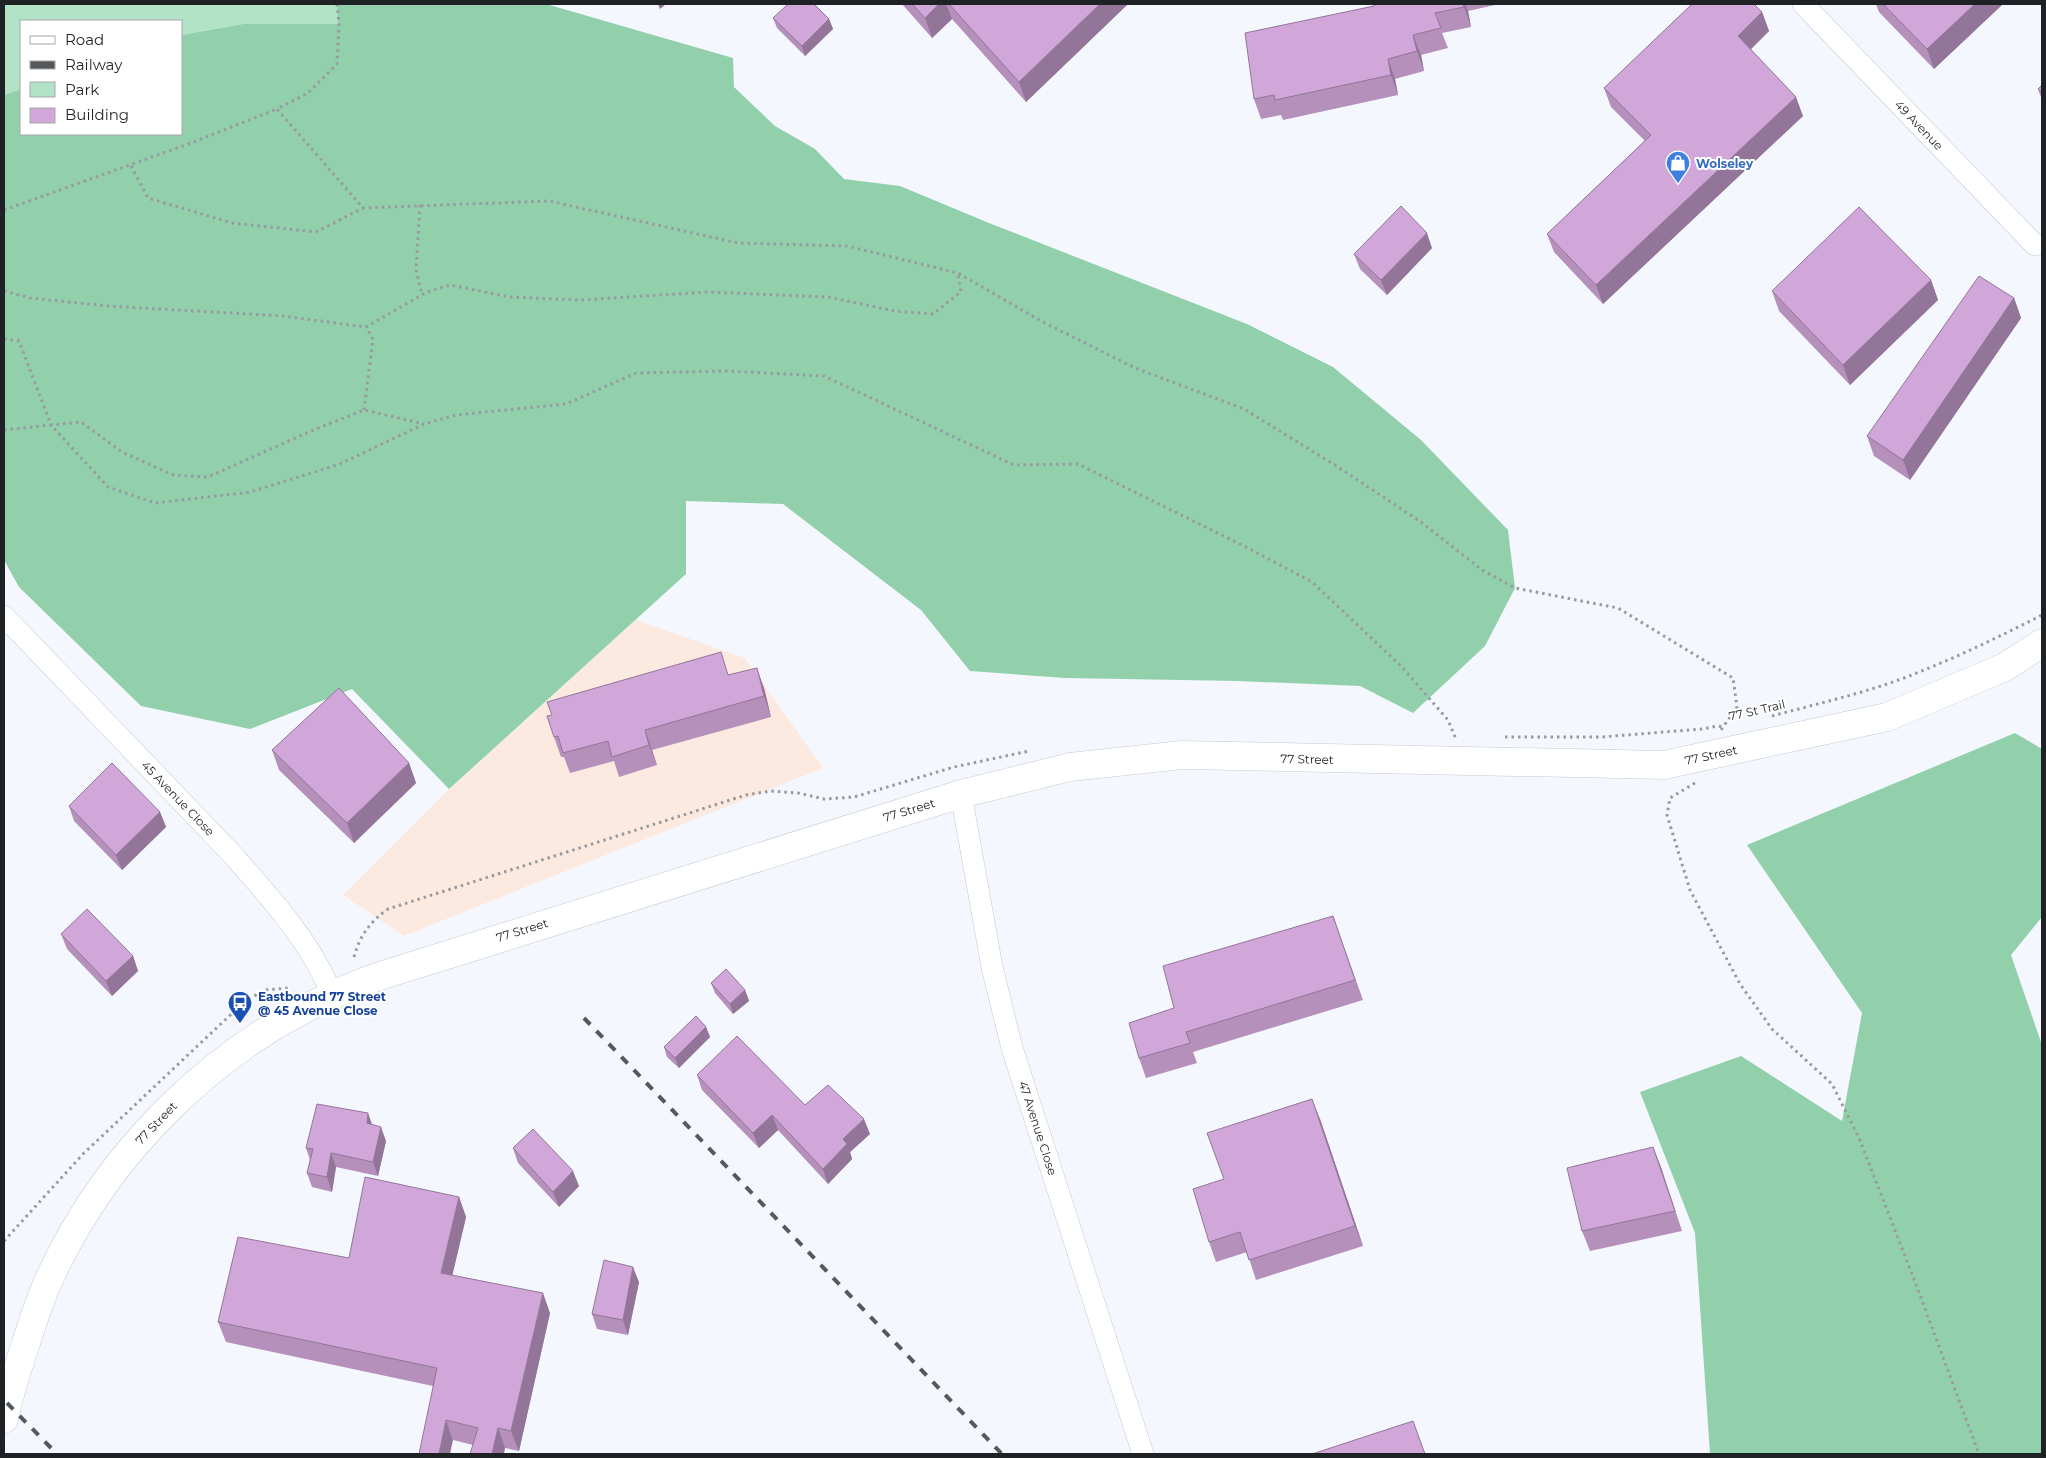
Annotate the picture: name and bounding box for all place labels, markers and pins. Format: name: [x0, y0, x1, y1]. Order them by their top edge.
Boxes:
shop icon: Wolseley: [1665, 150, 1691, 184]
place label: Wolseley: [1696, 156, 1754, 171]
place label: Eastbound 77 Street @ 45 Avenue Close: [258, 989, 387, 1018]
bus stop icon: Eastbound 77 Street @ 45 Avenue Close: [227, 990, 253, 1024]

